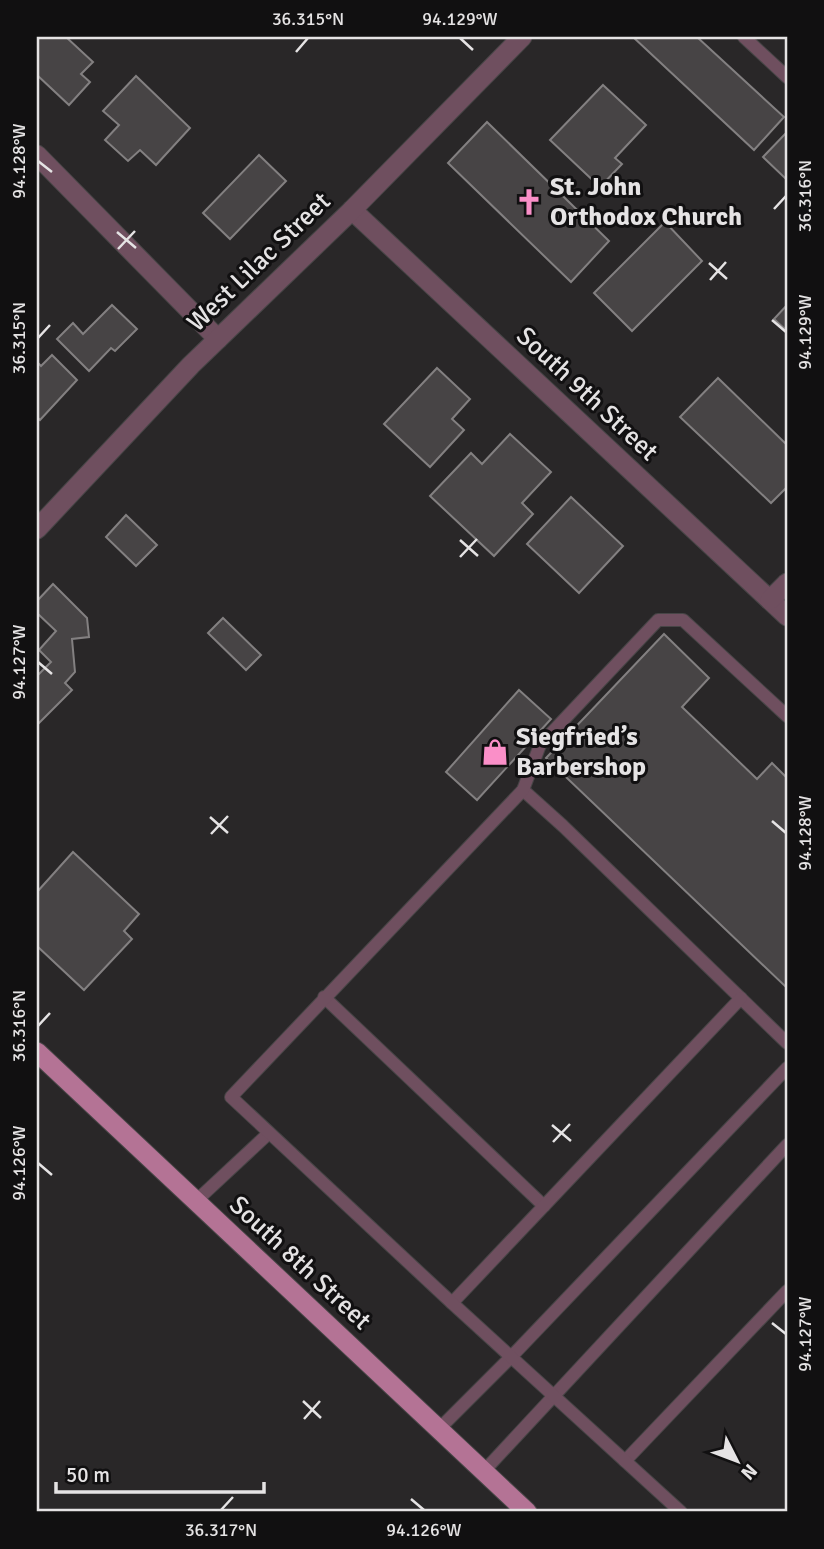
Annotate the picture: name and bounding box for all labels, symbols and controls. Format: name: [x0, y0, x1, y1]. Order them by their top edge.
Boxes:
text: 36.315°N: [272, 8, 344, 30]
text: 94.129°W: [422, 8, 498, 30]
text: 94.128°W: [8, 123, 30, 199]
text: 36.316°N: [794, 160, 816, 232]
place label: St. John Orthodox Church: [550, 171, 742, 233]
street label: West Lilac Street: [181, 186, 337, 338]
church icon: St. John Orthodox Church: [514, 187, 544, 217]
text: 94.129°W: [794, 294, 816, 370]
text: 36.315°N: [8, 302, 30, 374]
street label: South 9th Street: [510, 320, 664, 468]
text: 94.127°W: [8, 624, 30, 700]
place label: Siegfried’s Barbershop: [516, 721, 646, 783]
shop icon: Siegfried’s Barbershop: [480, 737, 510, 767]
text: 94.128°W: [794, 795, 816, 871]
text: 36.316°N: [8, 990, 30, 1062]
text: 94.126°W: [8, 1125, 30, 1201]
street label: South 8th Street: [223, 1189, 377, 1337]
text: 94.127°W: [794, 1296, 816, 1372]
north arrow: [702, 1426, 772, 1496]
scale bar: [56, 1451, 264, 1495]
text: N: [736, 1459, 762, 1485]
text: 50 m: [66, 1462, 110, 1488]
text: 36.317°N: [185, 1519, 257, 1541]
text: 94.126°W: [386, 1519, 462, 1541]

